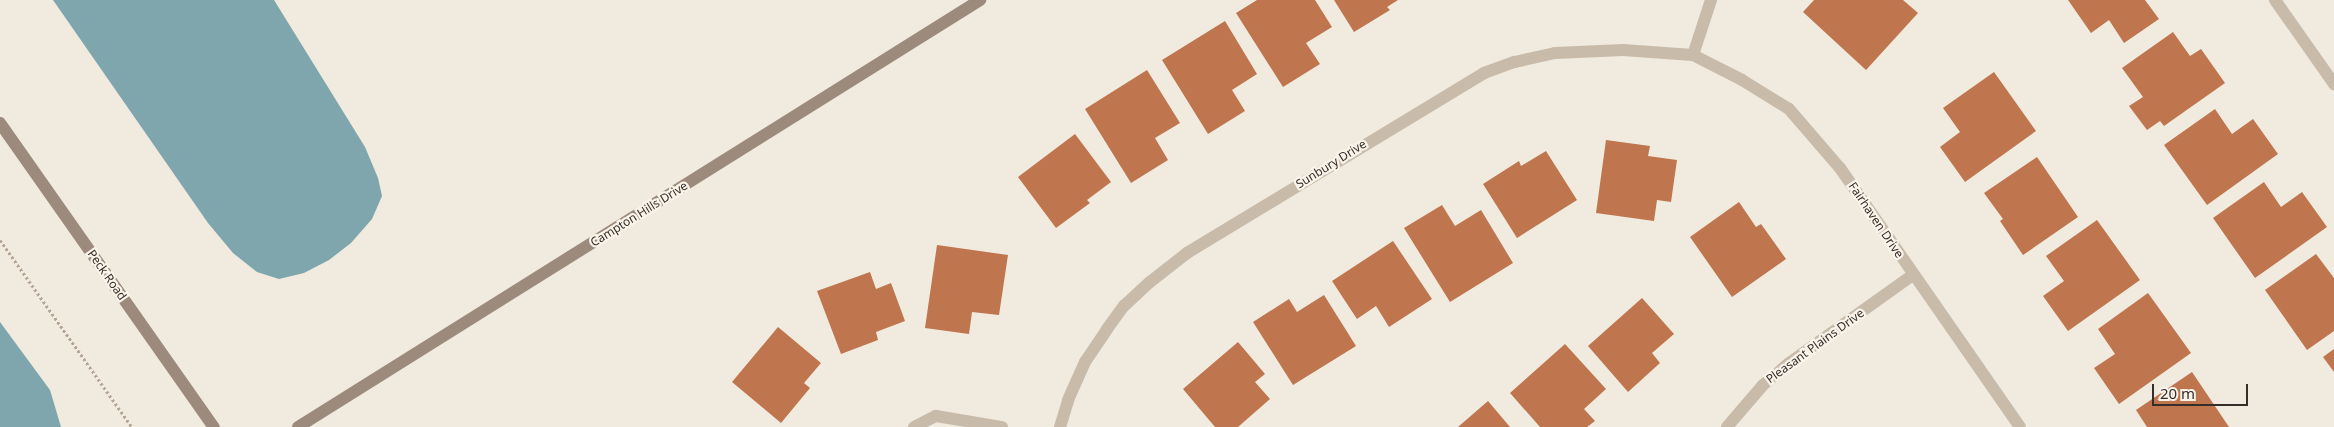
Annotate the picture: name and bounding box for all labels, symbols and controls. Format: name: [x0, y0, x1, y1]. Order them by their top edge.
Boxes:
street label: Sunbury Drive: [1293, 137, 1369, 191]
street label: Campton Hills Drive: [588, 178, 690, 250]
street label: Fairhaven Drive: [1845, 179, 1907, 261]
street label: Peck Road: [84, 247, 130, 303]
street label: Pleasant Plains Drive: [1763, 306, 1867, 386]
scale bar: [2154, 374, 2250, 406]
text: 20 m: [2160, 383, 2195, 403]

